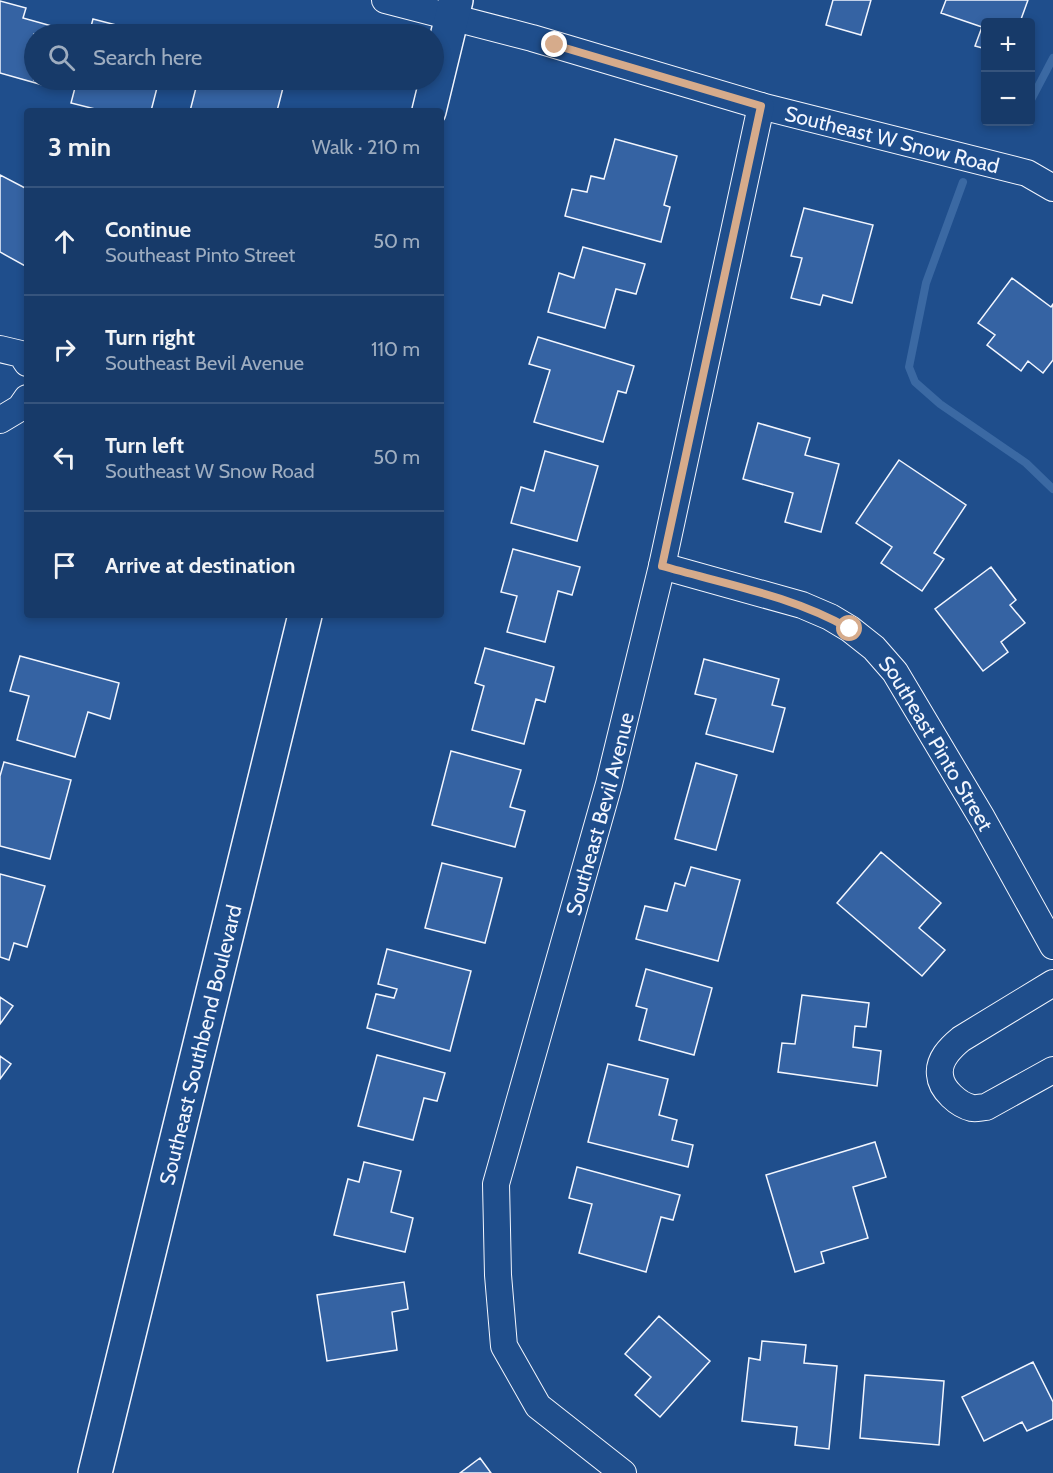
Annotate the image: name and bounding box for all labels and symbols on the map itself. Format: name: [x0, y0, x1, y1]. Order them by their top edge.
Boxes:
route end: [541, 31, 567, 57]
street label: Southeast W Snow Road: [782, 100, 1002, 178]
route start: [836, 615, 862, 641]
street label: Southeast Pinto Street: [874, 651, 999, 835]
street label: Southeast Bevil Avenue: [560, 709, 639, 918]
street label: Southeast Southbend Boulevard: [154, 902, 246, 1187]

